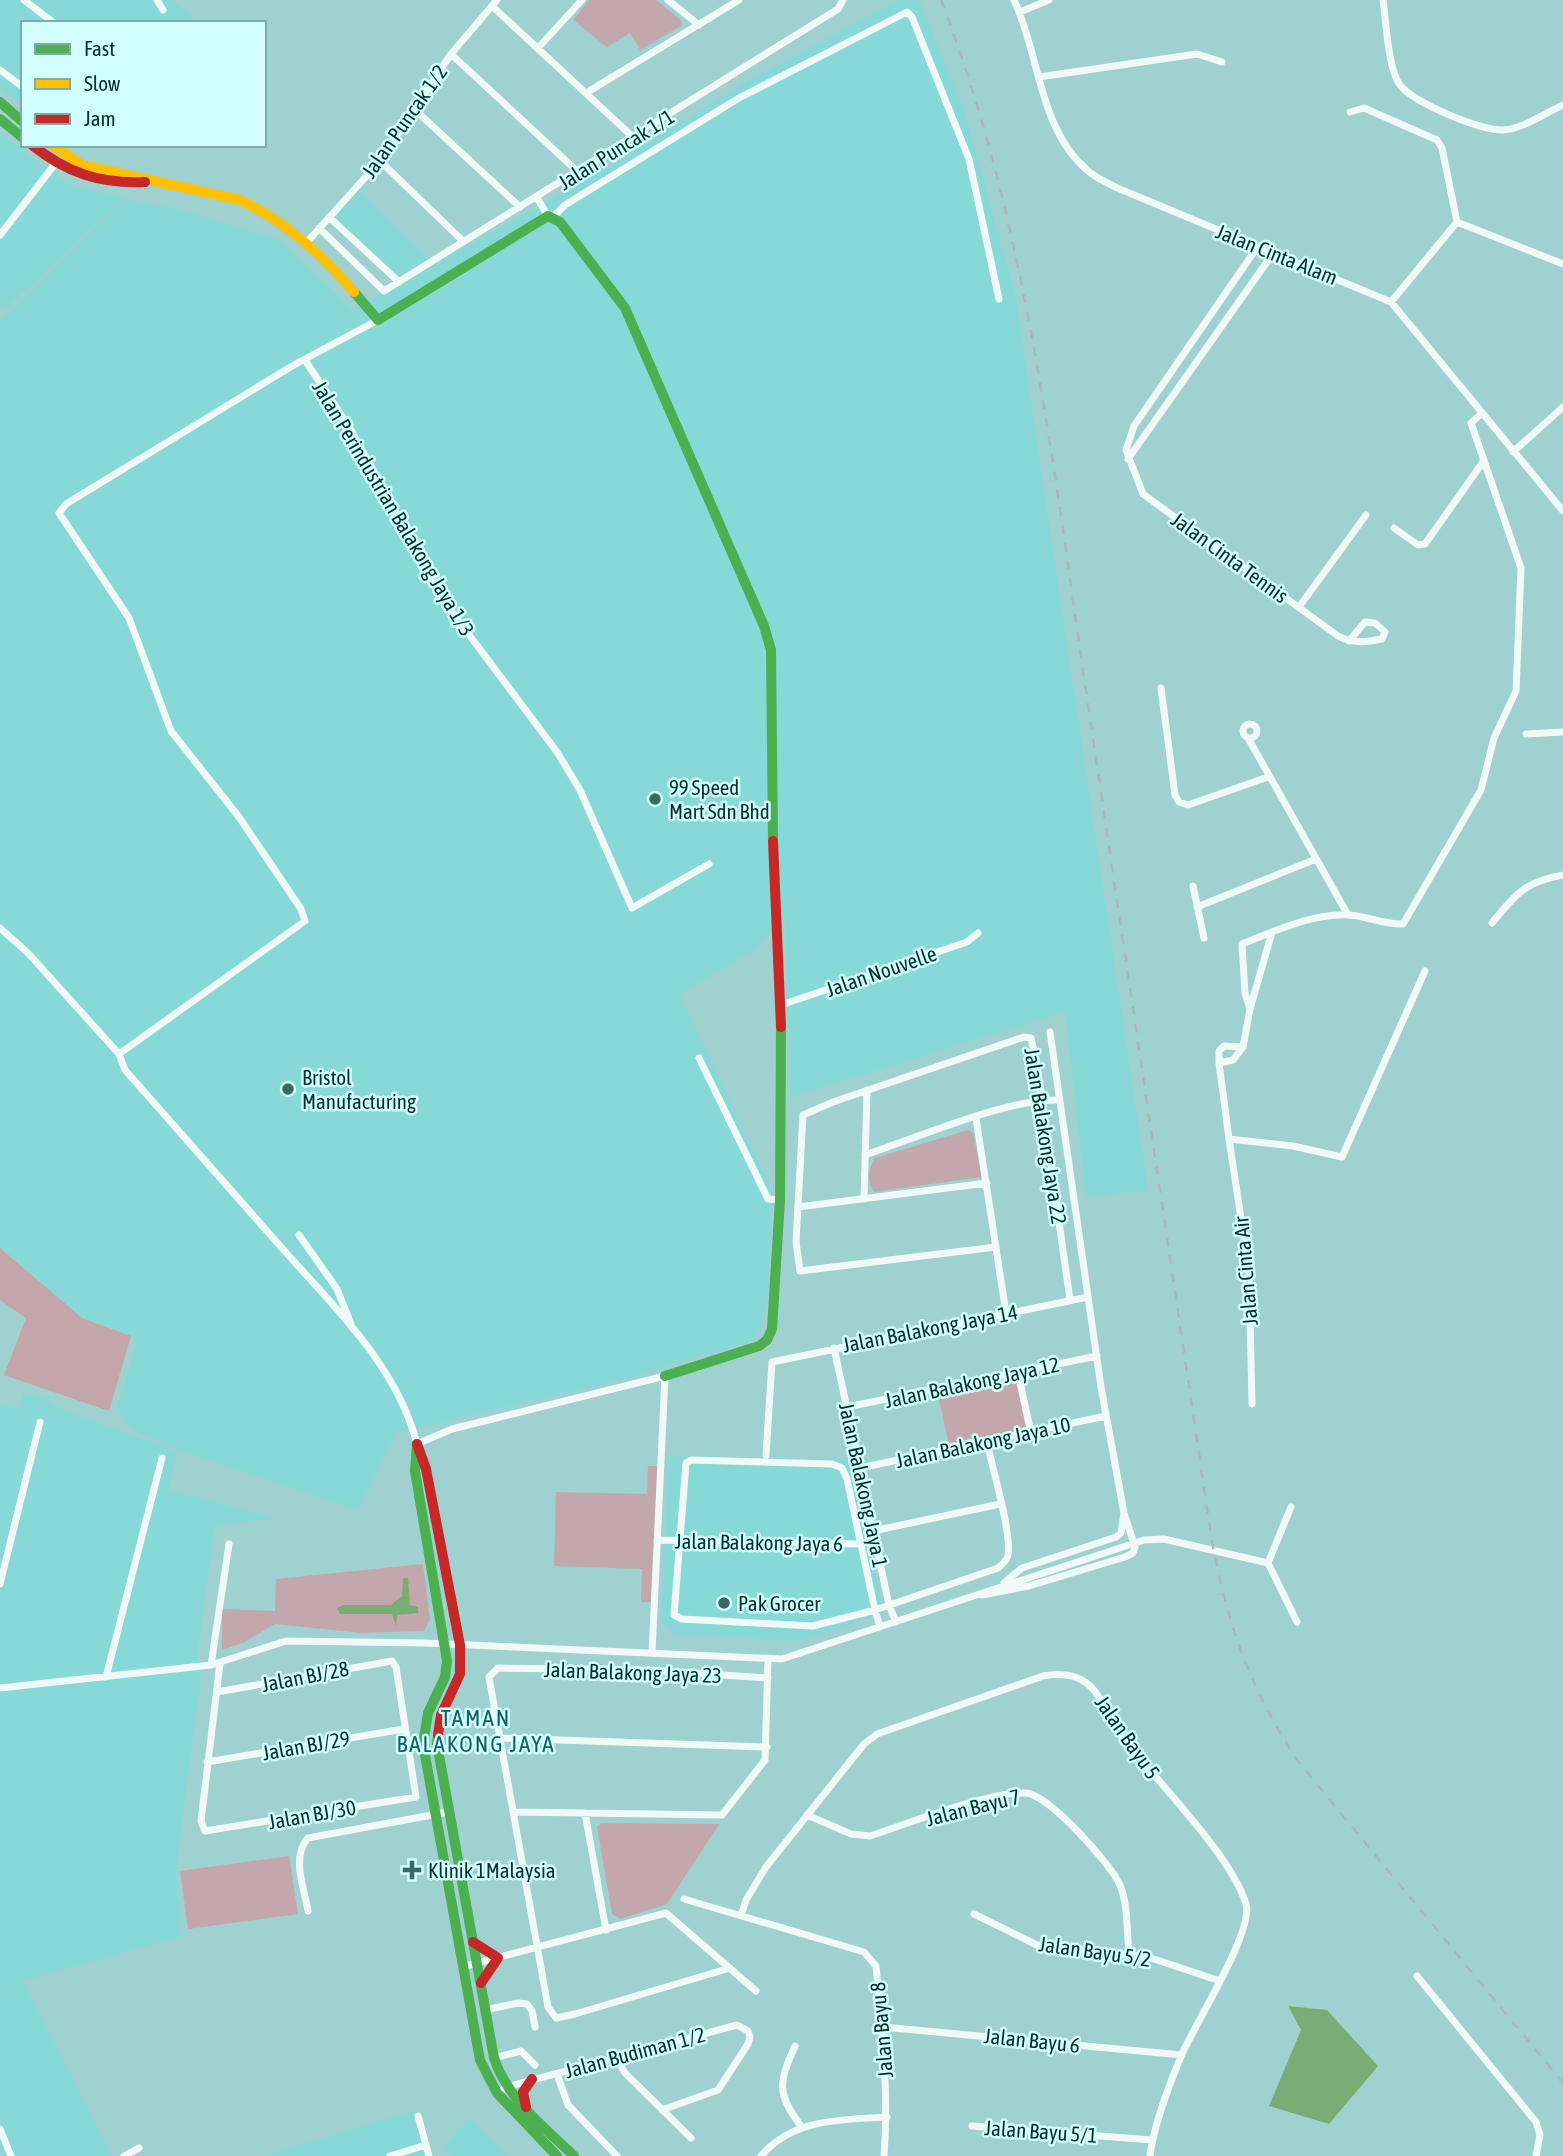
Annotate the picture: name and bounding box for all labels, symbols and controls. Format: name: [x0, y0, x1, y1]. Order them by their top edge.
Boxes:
legend: [21, 21, 266, 147]
text: Fast: [84, 36, 115, 60]
street label: Jalan Puncak 1/2: [356, 60, 452, 182]
text: Slow: [84, 71, 121, 95]
street label: Jalan Puncak 1/1: [554, 104, 678, 194]
text: Jam: [84, 106, 116, 130]
street label: Jalan Cinta Alam: [1213, 219, 1341, 289]
street label: Jalan Perindustrian Balakong Jaya 1/3: [308, 376, 480, 640]
street label: Jalan Cinta Tennis: [1167, 507, 1293, 607]
place label: 99 Speed Mart Sdn Bhd: [669, 775, 770, 823]
marker: 99 Speed Mart Sdn Bhd: [647, 791, 663, 807]
street label: Jalan Nouvelle: [822, 941, 940, 1001]
street label: Jalan Balakong Jaya 22: [1020, 1046, 1072, 1226]
place label: Bristol Manufacturing: [302, 1065, 416, 1113]
marker: Bristol Manufacturing: [280, 1081, 296, 1097]
street label: Jalan Cinta Air: [1228, 1215, 1262, 1327]
street label: Jalan Balakong Jaya 14: [840, 1299, 1020, 1357]
street label: Jalan Balakong Jaya 12: [882, 1352, 1062, 1412]
street label: Jalan Balakong Jaya 1: [835, 1400, 893, 1570]
street label: Jalan Balakong Jaya 10: [893, 1412, 1073, 1472]
street label: Jalan Balakong Jaya 6: [675, 1529, 843, 1555]
place label: Pak Grocer: [738, 1591, 821, 1615]
marker: Pak Grocer: [716, 1595, 732, 1611]
street label: Jalan BJ/28: [259, 1656, 351, 1696]
street label: Jalan Balakong Jaya 23: [544, 1657, 722, 1687]
street label: Jalan Bayu 5: [1091, 1691, 1165, 1783]
district label: TAMAN BALAKONG JAYA: [396, 1705, 556, 1757]
street label: Jalan BJ/29: [260, 1726, 352, 1764]
street label: Jalan Bayu 7: [923, 1784, 1023, 1830]
street label: Jalan BJ/30: [266, 1794, 358, 1833]
place label: Klinik 1Malaysia: [428, 1858, 556, 1882]
marker: Klinik 1Malaysia: [402, 1860, 422, 1880]
street label: Jalan Bayu 5/2: [1037, 1931, 1153, 1971]
street label: Jalan Bayu 8: [865, 1981, 897, 2079]
street label: Jalan Budiman 1/2: [562, 2022, 708, 2082]
street label: Jalan Bayu 6: [983, 2023, 1081, 2057]
street label: Jalan Bayu 5/1: [984, 2115, 1098, 2147]

